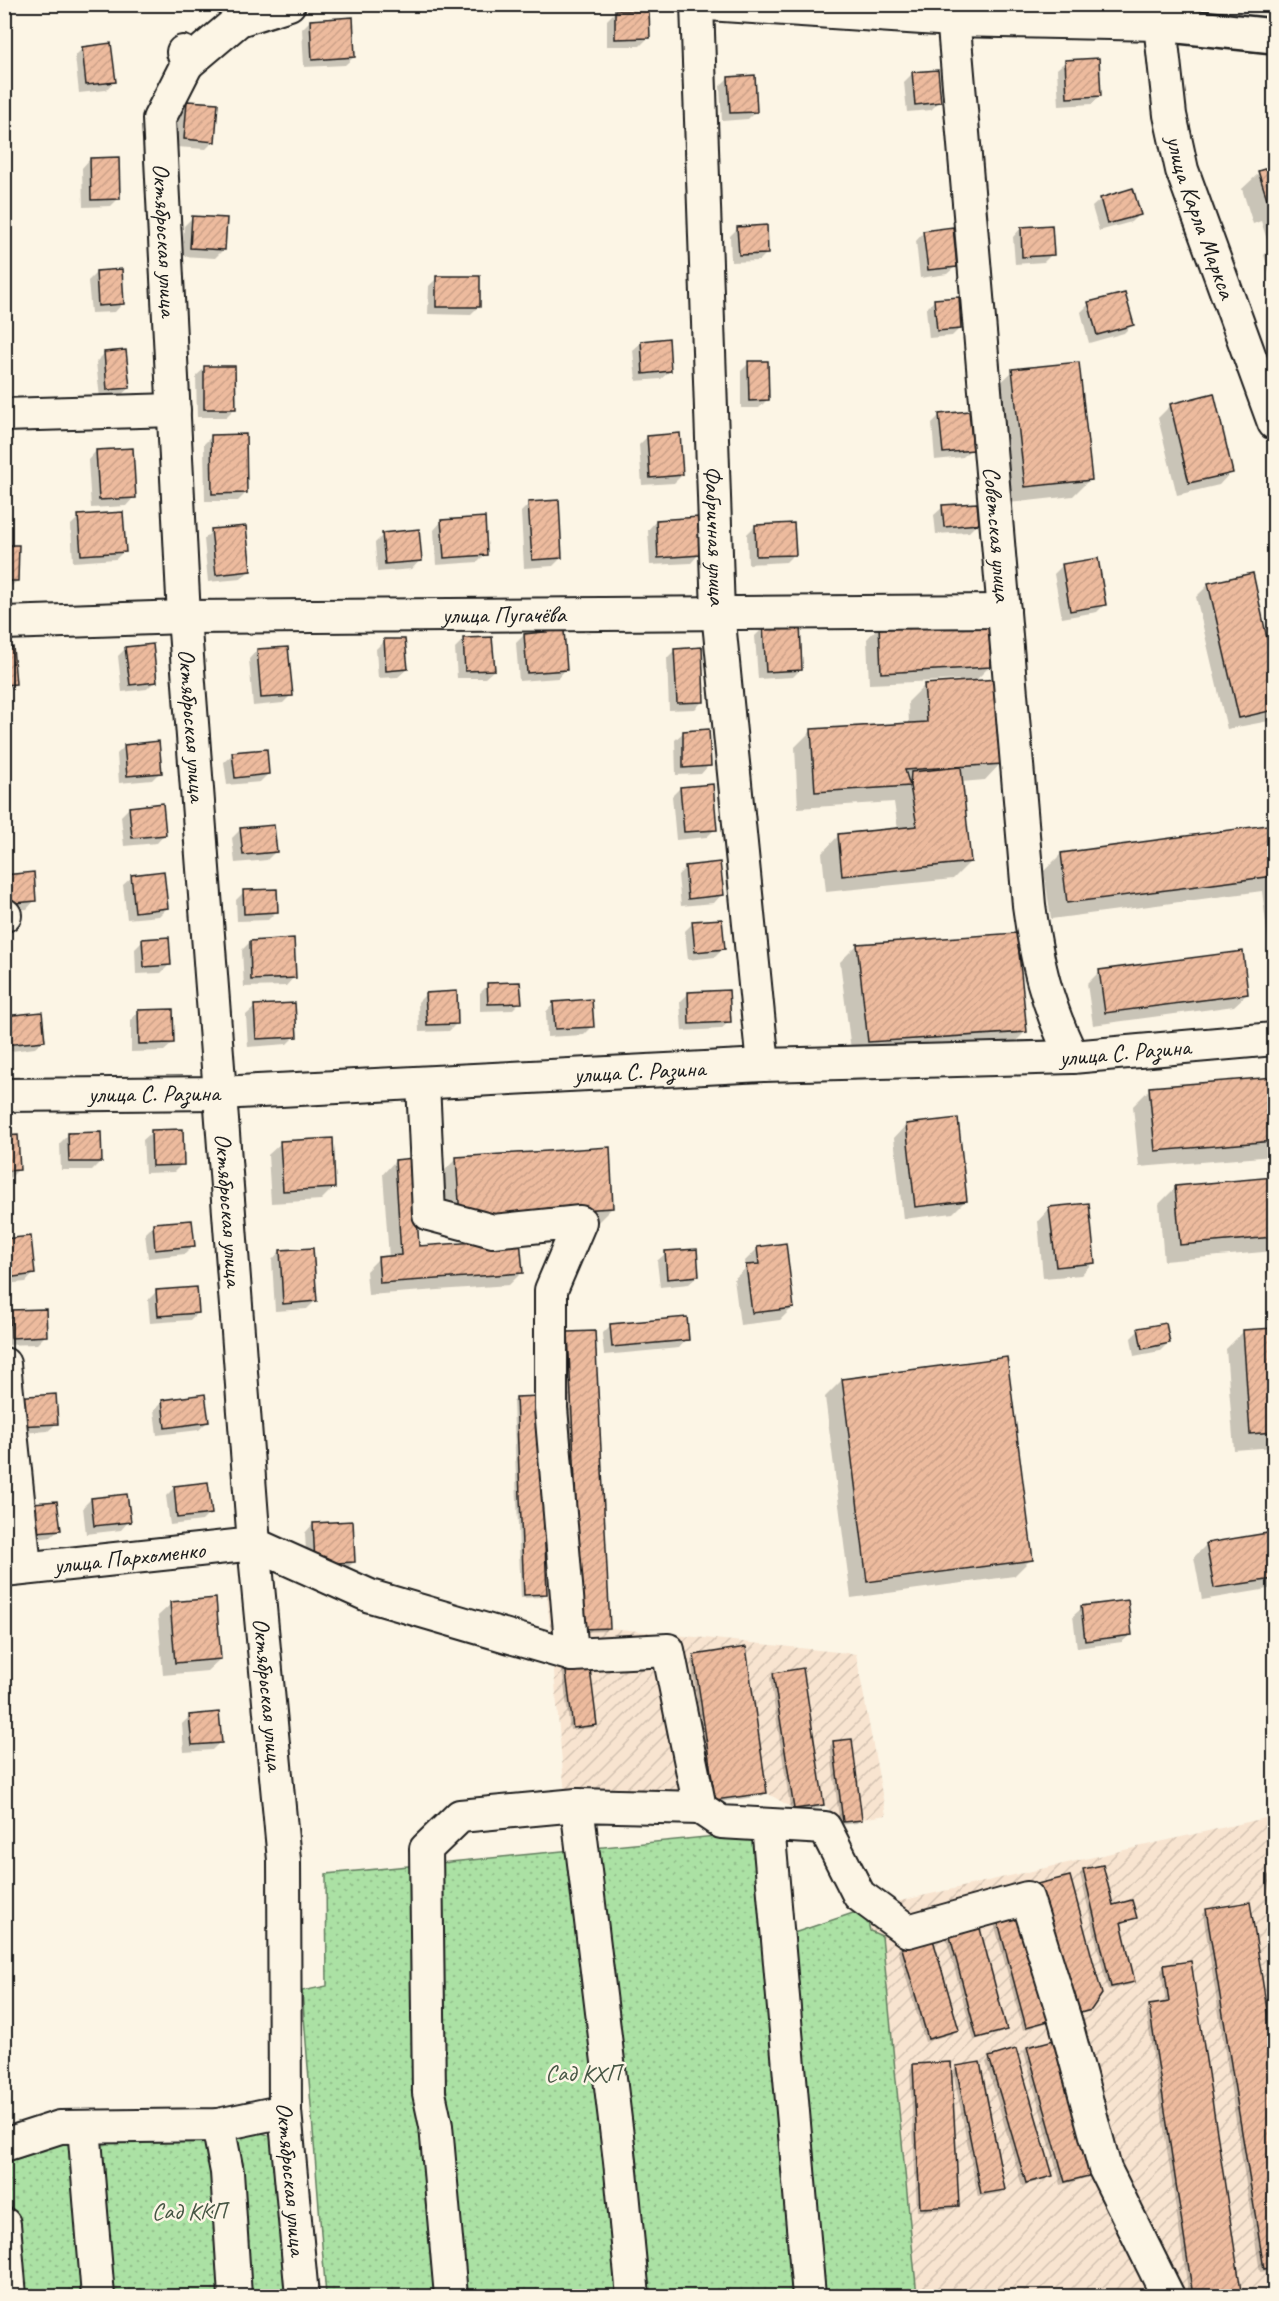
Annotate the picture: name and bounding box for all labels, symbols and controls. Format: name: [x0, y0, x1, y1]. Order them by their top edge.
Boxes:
street label: улица Карла Маркса: [1160, 131, 1243, 304]
street label: Октябрьская улица: [146, 163, 184, 320]
street label: Советская улица: [977, 465, 1018, 604]
street label: Фабричная улица: [698, 466, 733, 607]
street label: улица Пугачёва: [440, 599, 568, 630]
street label: Октябрьская улица: [171, 648, 213, 805]
street label: улица С. Разина: [1057, 1031, 1194, 1072]
street label: улица С. Разина: [571, 1053, 708, 1090]
street label: улица С. Разина: [86, 1078, 222, 1109]
street label: Октябрьская улица: [208, 1132, 250, 1290]
street label: улица Пархоменко: [50, 1534, 208, 1581]
street label: Октябрьская улица: [246, 1616, 291, 1774]
park label: Сад КХП: [545, 2058, 625, 2088]
street label: Октябрьская улица: [270, 2103, 313, 2259]
park label: Сад ККП: [152, 2196, 231, 2226]

